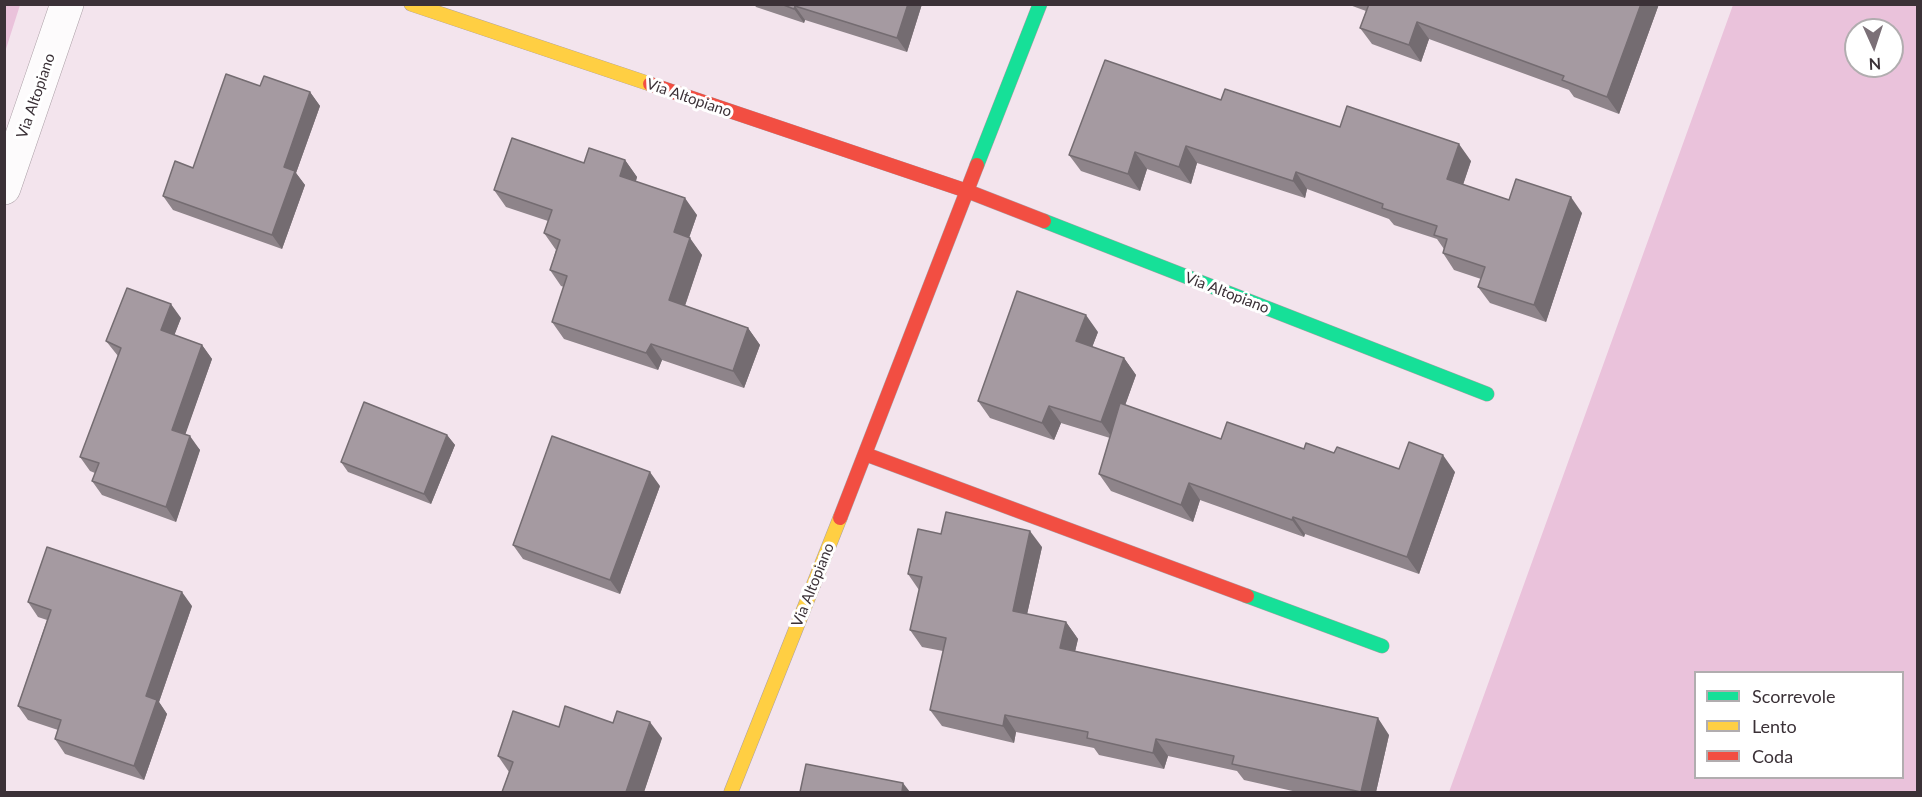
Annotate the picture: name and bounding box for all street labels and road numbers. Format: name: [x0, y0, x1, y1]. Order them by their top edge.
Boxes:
street label: Via Altopiano: [13, 51, 59, 141]
street label: Via Altopiano: [644, 75, 734, 121]
street label: Via Altopiano: [1182, 269, 1272, 317]
street label: Via Altopiano: [788, 540, 838, 630]

